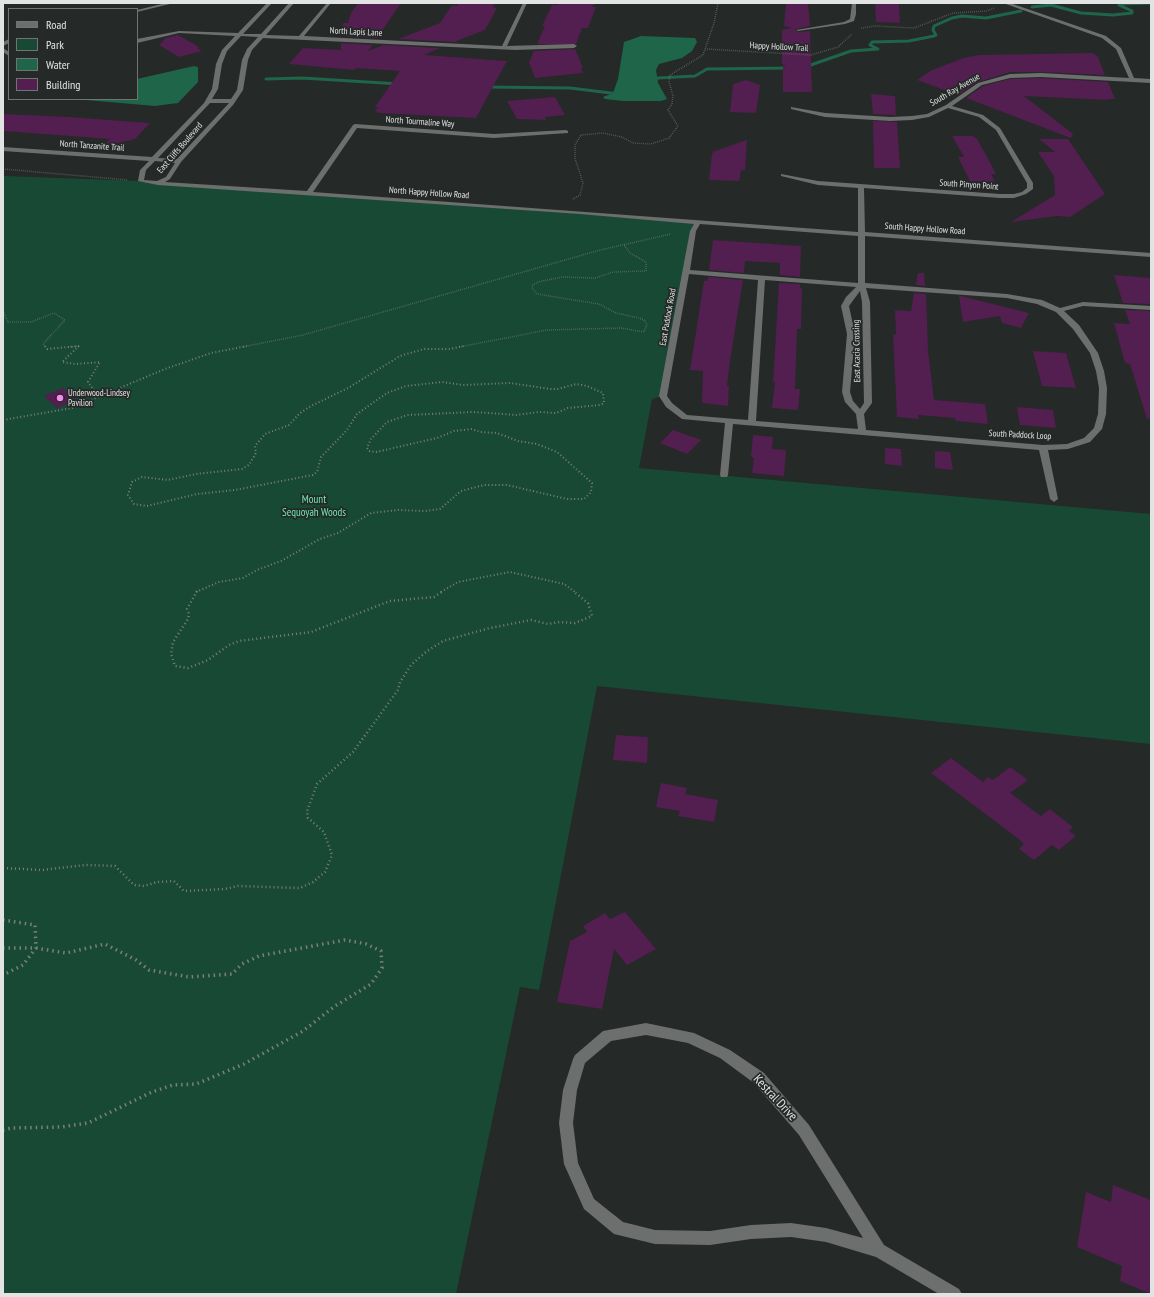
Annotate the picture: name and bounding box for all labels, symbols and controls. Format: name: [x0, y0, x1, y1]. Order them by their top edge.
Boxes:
legend: [8, 8, 138, 100]
text: Road: [46, 17, 66, 32]
street label: North Lapis Lane: [329, 25, 383, 39]
text: Park: [46, 37, 64, 52]
street label: Happy Hollow Trail: [749, 40, 809, 54]
text: Water: [46, 57, 70, 72]
street label: South Ray Avenue: [928, 71, 982, 109]
text: Building: [46, 77, 81, 92]
street label: North Tourmaline Way: [385, 114, 455, 130]
street label: East Cliffs Boulevard: [155, 120, 205, 176]
street label: North Tanzanite Trail: [59, 138, 125, 154]
street label: South Pinyon Point: [939, 178, 999, 192]
street label: North Happy Hollow Road: [388, 185, 470, 201]
street label: South Happy Hollow Road: [884, 221, 966, 237]
street label: East Paddock Road: [658, 288, 678, 346]
street label: East Acacia Crossing: [851, 320, 863, 382]
place label: Underwood-Lindsey Pavilion: [68, 388, 130, 409]
marker: Underwood-Lindsey Pavilion: [55, 393, 65, 403]
street label: South Paddock Loop: [988, 428, 1052, 442]
park label: Mount Sequoyah Woods: [282, 493, 346, 519]
street label: Kestral Drive: [750, 1072, 800, 1124]

